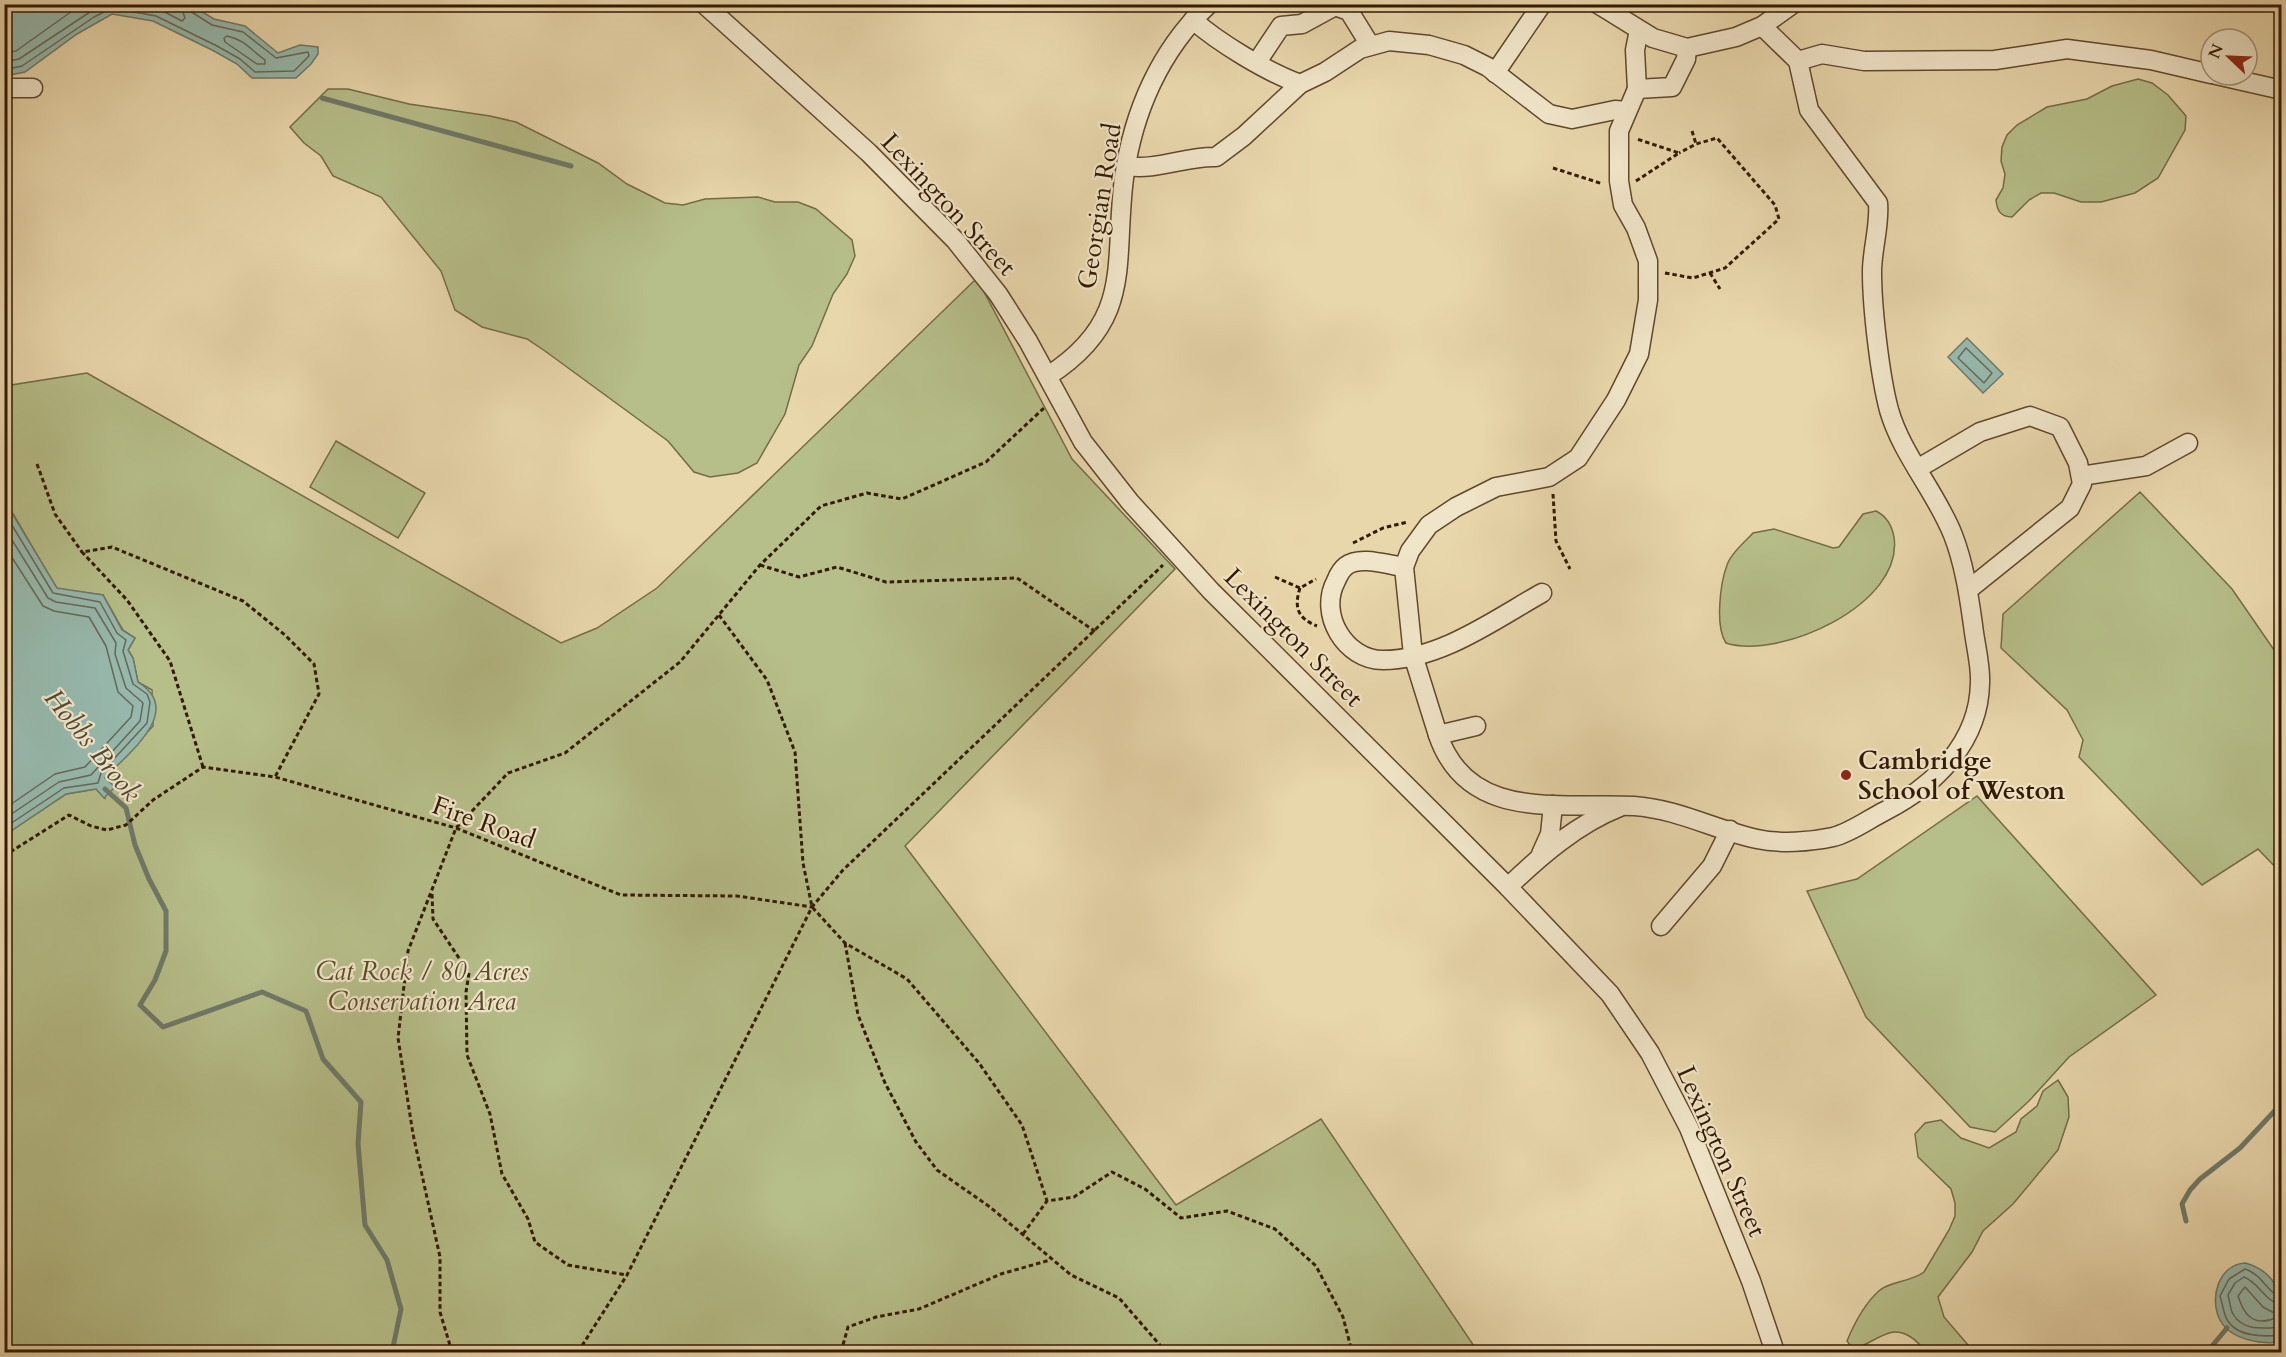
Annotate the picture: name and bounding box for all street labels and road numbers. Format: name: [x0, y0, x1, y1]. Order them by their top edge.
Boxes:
street label: Georgian Road: [1069, 120, 1130, 292]
street label: Lexington Street: [873, 125, 1024, 283]
street label: Lexington Street: [1216, 560, 1371, 715]
street label: Fire Road: [427, 788, 540, 857]
street label: Lexington Street: [1668, 1060, 1775, 1242]

